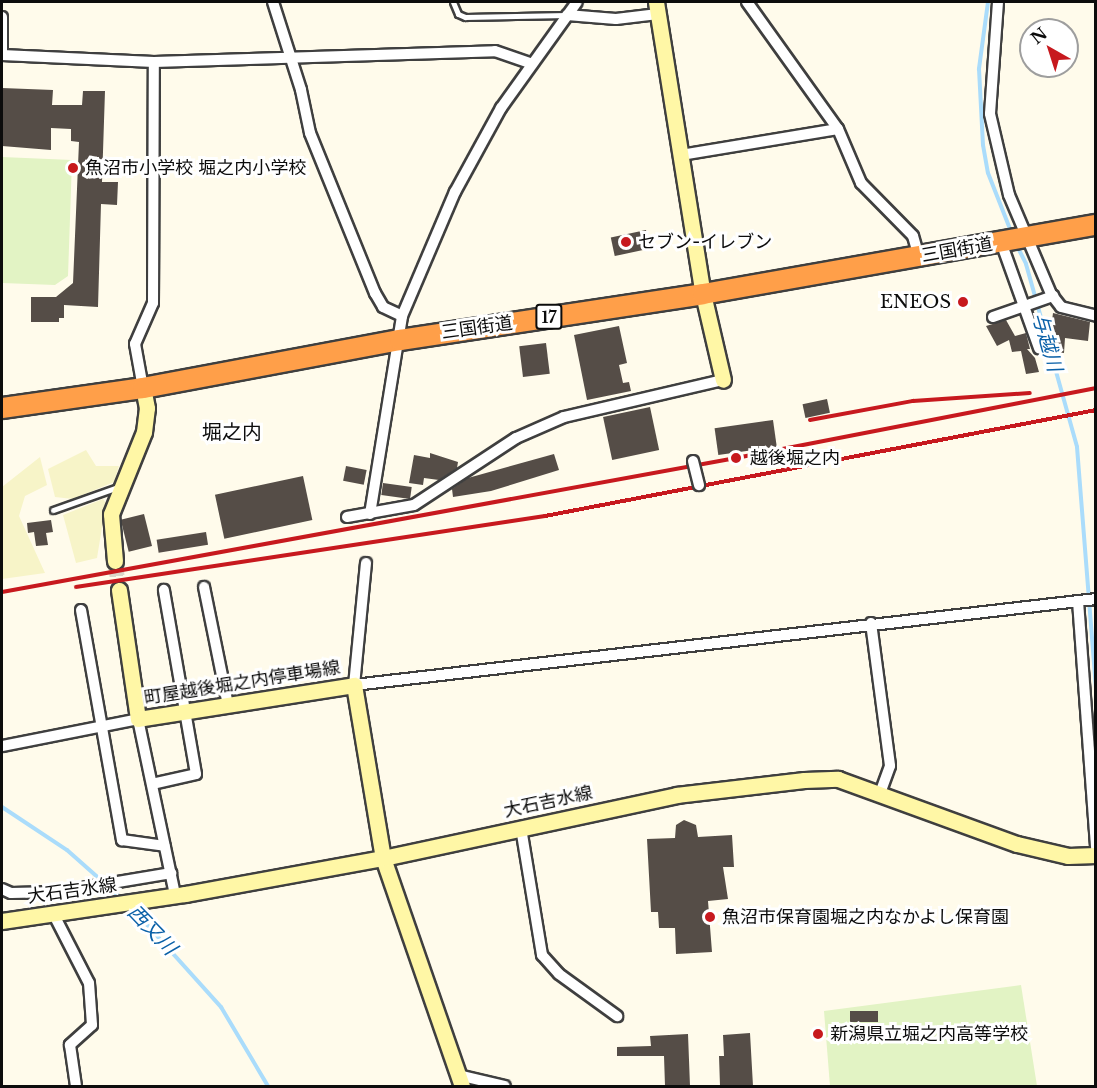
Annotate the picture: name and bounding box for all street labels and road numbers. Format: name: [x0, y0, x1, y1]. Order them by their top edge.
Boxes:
street label: 三国街道: [920, 233, 994, 267]
road number: 17: [534, 304, 564, 330]
street label: 三国街道: [440, 312, 514, 344]
street label: 町屋越後堀之内停車場線: [143, 657, 341, 709]
street label: 大石吉水線: [502, 782, 594, 822]
street label: 大石吉水線: [26, 874, 118, 908]

